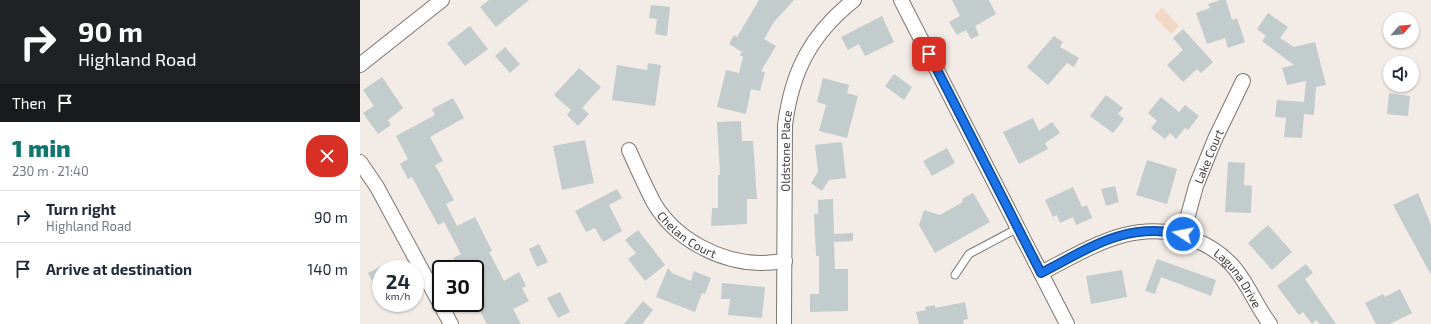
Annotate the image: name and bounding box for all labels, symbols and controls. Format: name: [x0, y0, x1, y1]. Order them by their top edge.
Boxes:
north arrow: [1383, 12, 1419, 48]
map controls: [1383, 12, 1419, 92]
text: 90 m: [78, 14, 143, 48]
icon: right: [12, 16, 64, 68]
pin: [912, 37, 946, 71]
icon: arrive: [918, 43, 940, 65]
text: Highland Road: [78, 48, 196, 70]
button: sound: [1383, 56, 1419, 92]
icon: arrive: [54, 92, 76, 114]
text: Then: [12, 94, 46, 112]
street label: Oldstone Place: [778, 109, 794, 192]
street label: Lake Court: [1191, 126, 1226, 185]
text: 1 min: [12, 133, 71, 162]
button: close: [306, 135, 348, 177]
text: 230 m · 21:40: [12, 163, 89, 179]
text: Turn right: [46, 200, 116, 218]
icon: right: [12, 206, 34, 228]
text: 90 m: [314, 208, 348, 226]
street label: Chelan Court: [655, 208, 719, 260]
position arrow: [1162, 213, 1204, 255]
text: Highland Road: [46, 218, 132, 234]
street label: Laguna Drive: [1212, 245, 1265, 310]
icon: arrive: [12, 258, 34, 280]
text: Arrive at destination: [46, 260, 192, 278]
text: 140 m: [307, 260, 348, 278]
speed limit sign: 30: [432, 260, 484, 312]
text: 24: [386, 269, 410, 293]
text: km/h: [386, 290, 410, 302]

